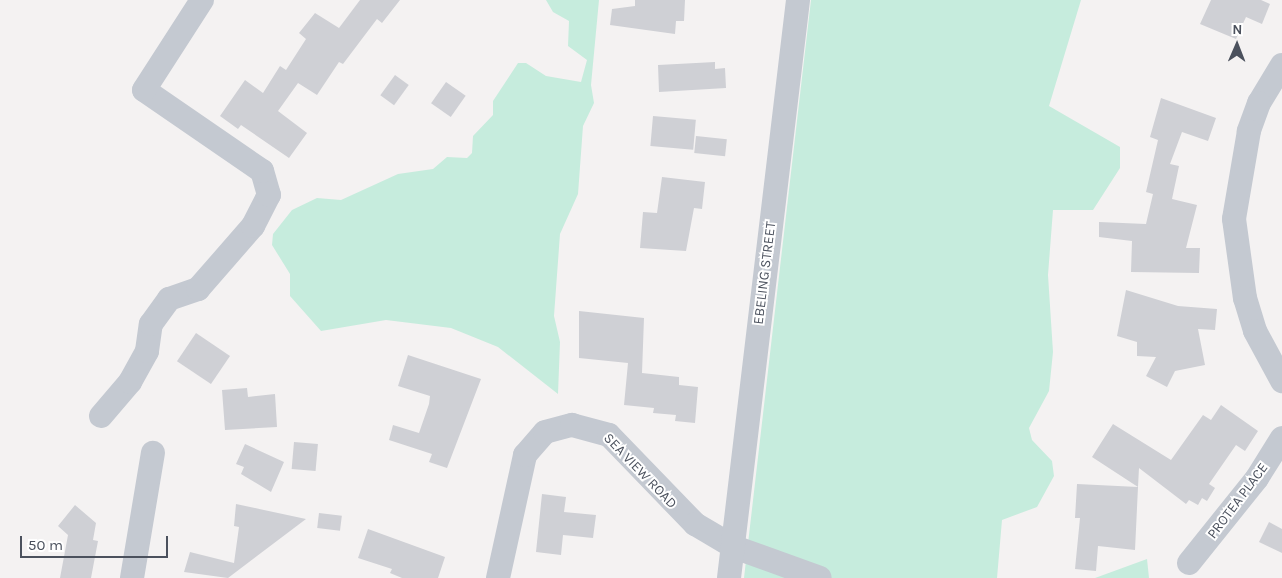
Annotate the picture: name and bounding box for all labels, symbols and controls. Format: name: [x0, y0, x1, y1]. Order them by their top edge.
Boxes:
north arrow: [1212, 20, 1262, 70]
text: N: [1232, 21, 1242, 38]
street label: EBELING STREET: [750, 221, 780, 325]
street label: SEA VIEW ROAD: [600, 430, 680, 512]
street label: PROTEA PLACE: [1204, 460, 1272, 542]
scale bar: [22, 526, 170, 558]
text: 50 m: [28, 536, 63, 554]

